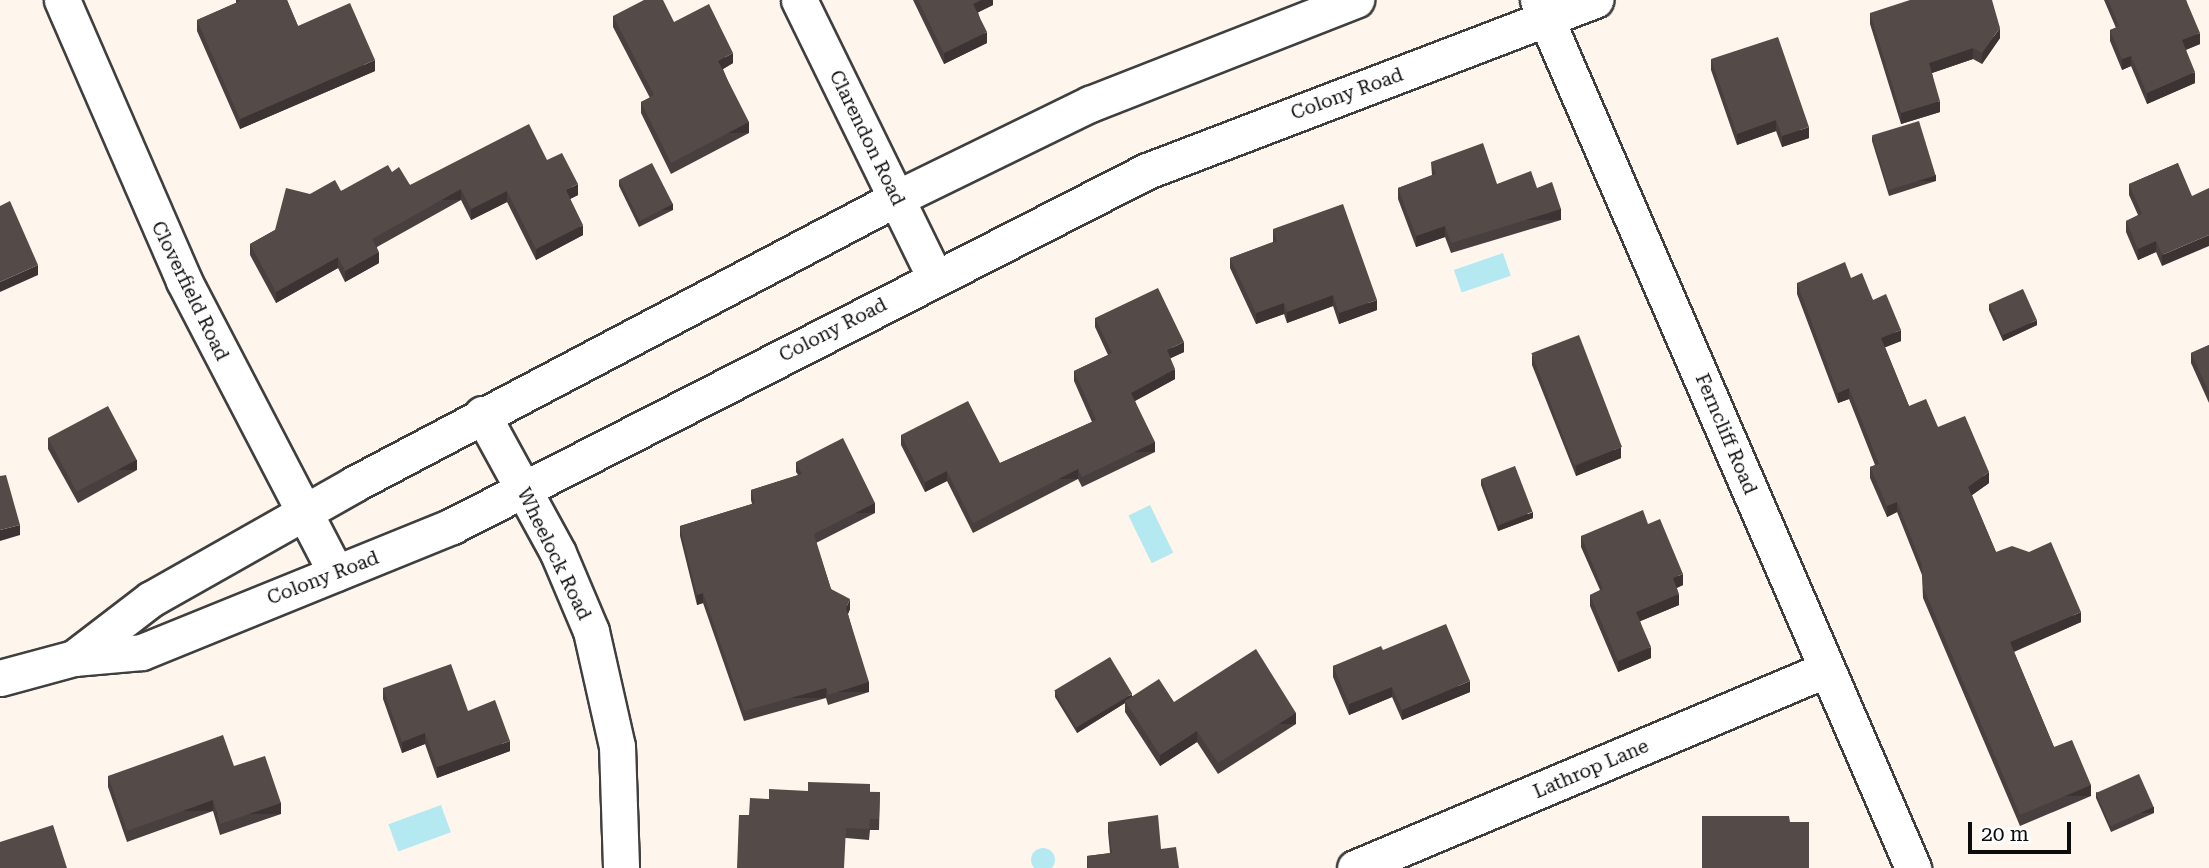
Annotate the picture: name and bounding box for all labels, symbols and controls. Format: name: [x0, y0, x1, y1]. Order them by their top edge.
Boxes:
street label: Colony Road: [1288, 63, 1406, 125]
street label: Clarendon Road: [824, 67, 910, 209]
street label: Cloverfield Road: [146, 218, 234, 364]
street label: Colony Road: [775, 293, 891, 367]
street label: Ferncliff Road: [1690, 370, 1762, 498]
street label: Wheelock Road: [512, 484, 596, 624]
street label: Colony Road: [264, 546, 382, 610]
street label: Lathrop Lane: [1530, 735, 1652, 803]
scale bar: [1971, 808, 2074, 852]
text: 20 m: [1981, 822, 2029, 846]

